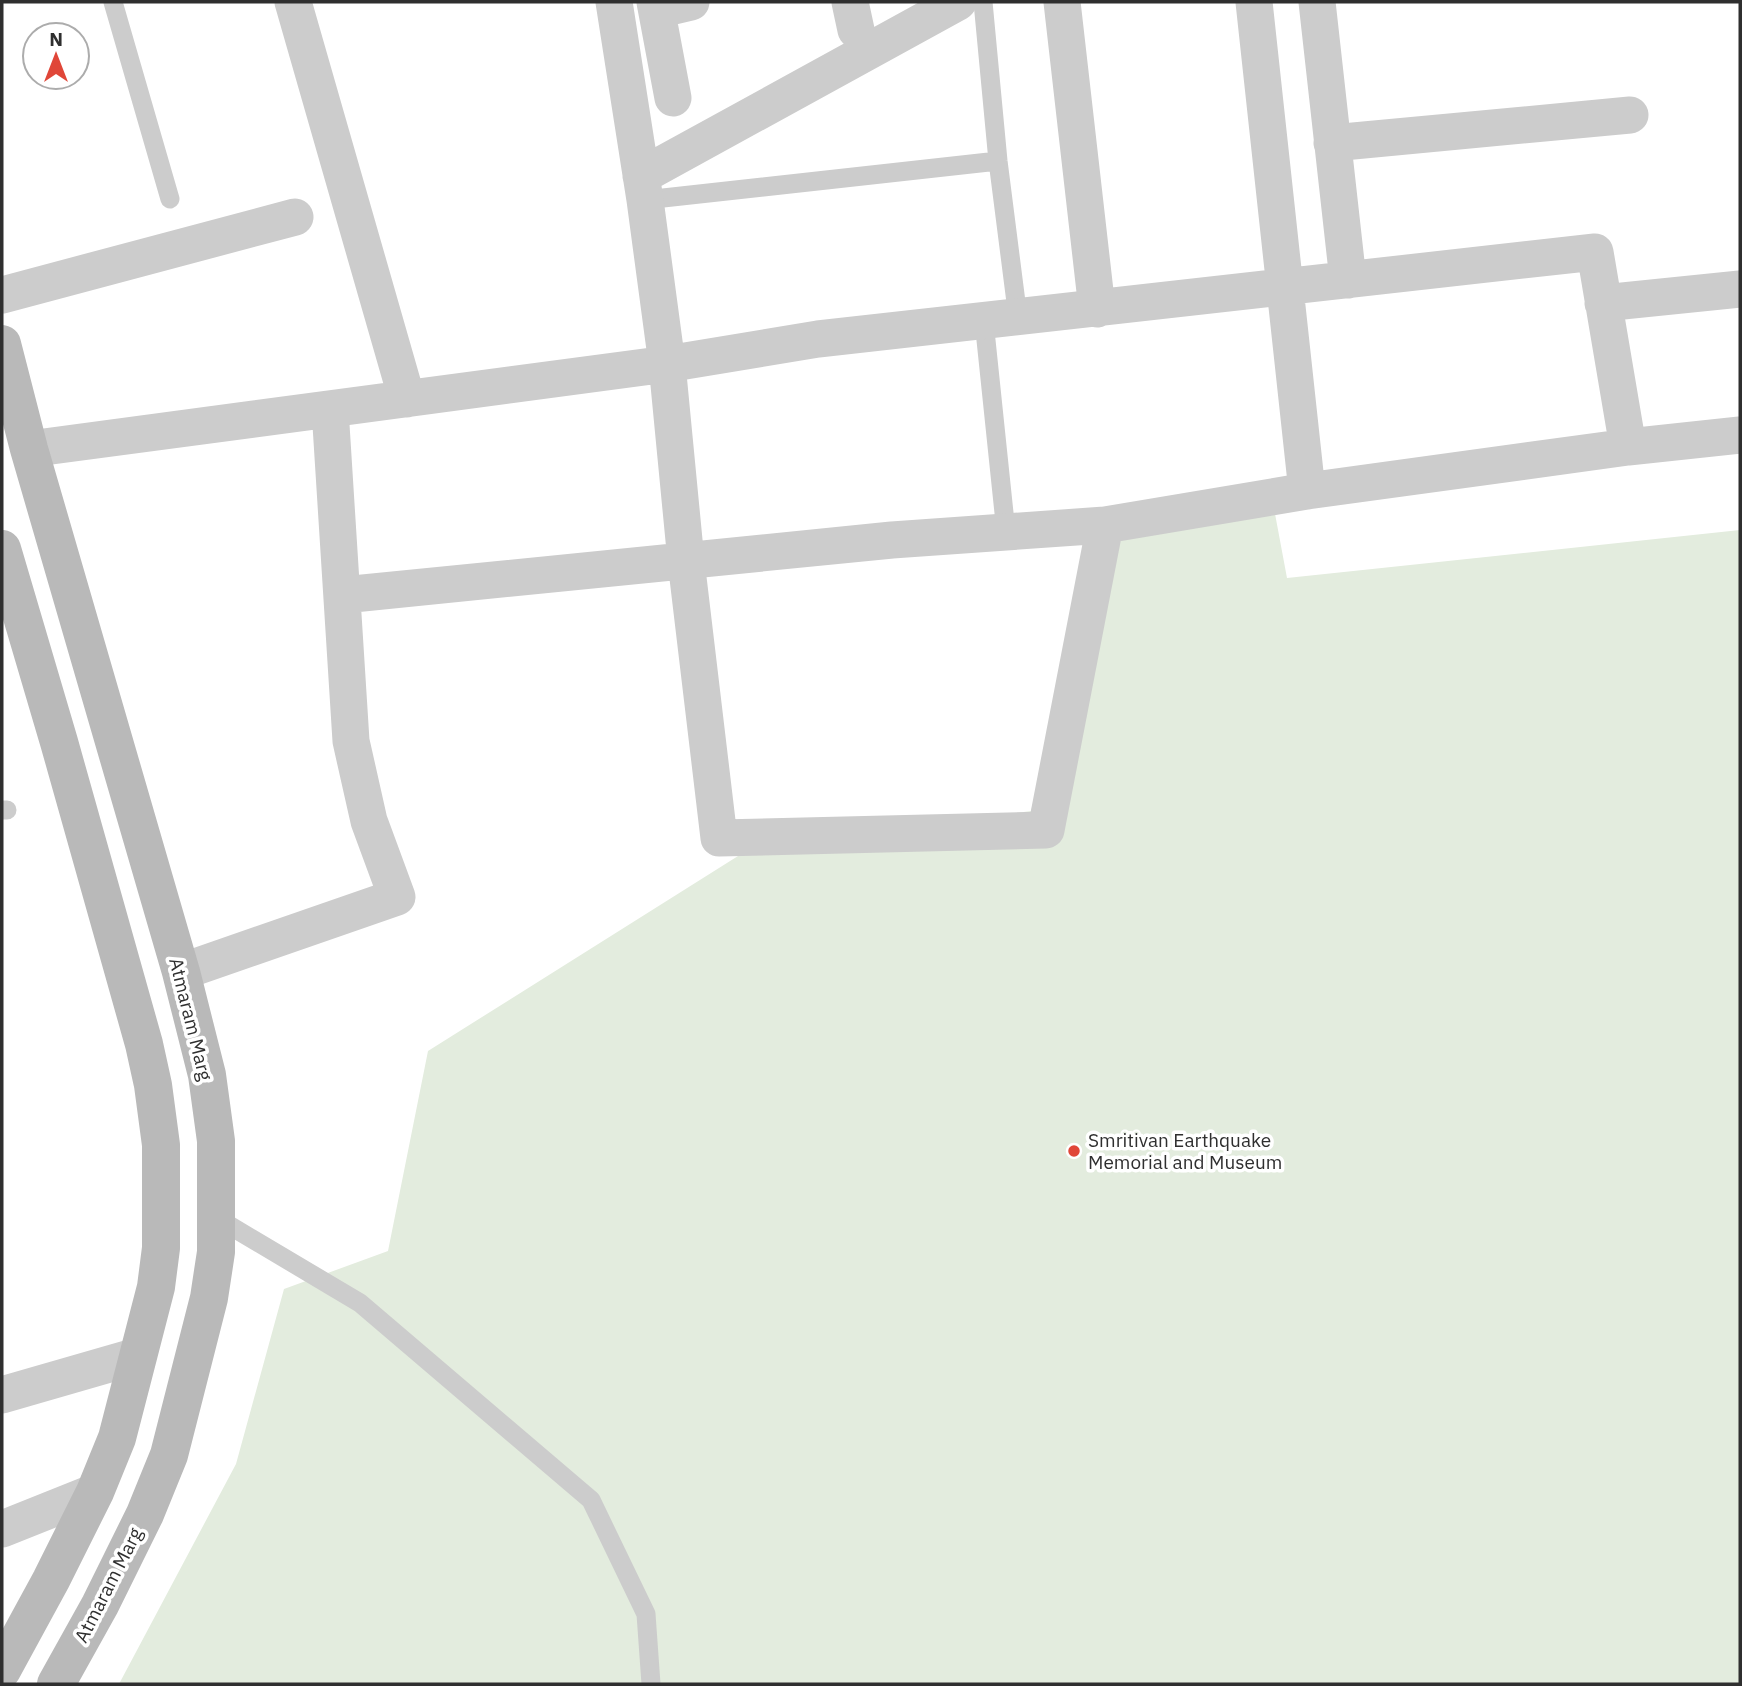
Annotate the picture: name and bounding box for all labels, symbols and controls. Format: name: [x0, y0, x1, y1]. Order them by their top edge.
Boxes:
north arrow: [21, 21, 91, 91]
text: N: [49, 27, 63, 51]
street label: Atmaram Marg: [164, 955, 218, 1083]
place label: Smritivan Earthquake Memorial and Museum: [1088, 1128, 1282, 1174]
marker: Smritivan Earthquake Memorial and Museum: [1066, 1143, 1082, 1159]
street label: Atmaram Marg: [69, 1524, 147, 1646]

